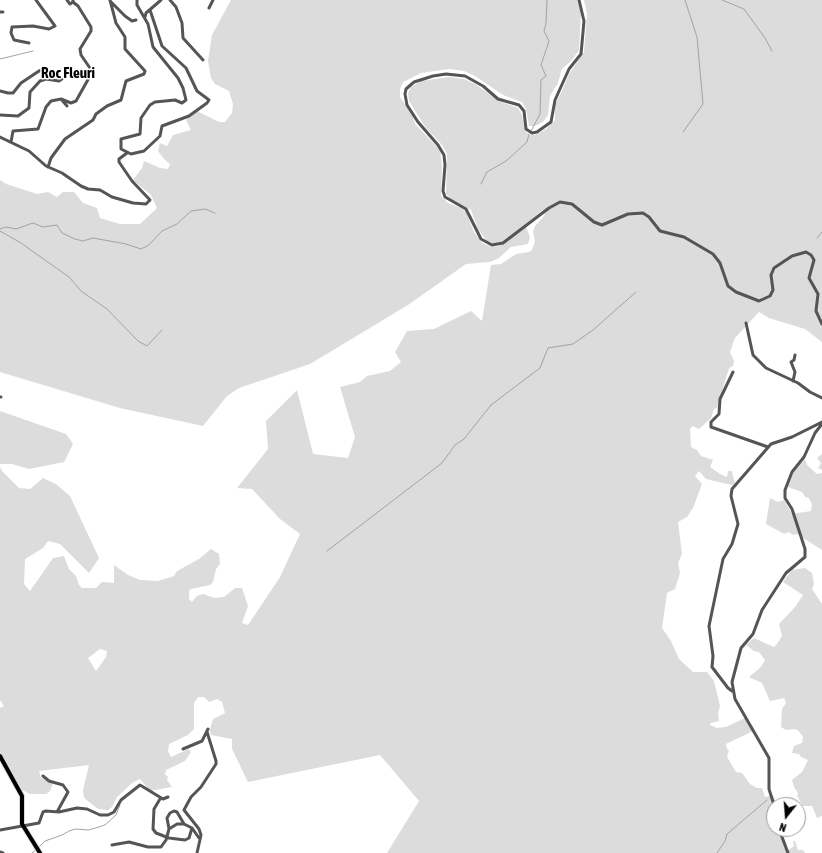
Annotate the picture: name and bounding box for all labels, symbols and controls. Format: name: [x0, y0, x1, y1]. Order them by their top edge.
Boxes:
district label: Roc Fleuri: [41, 64, 95, 82]
north arrow: [766, 797, 806, 837]
text: N: [778, 821, 788, 834]

